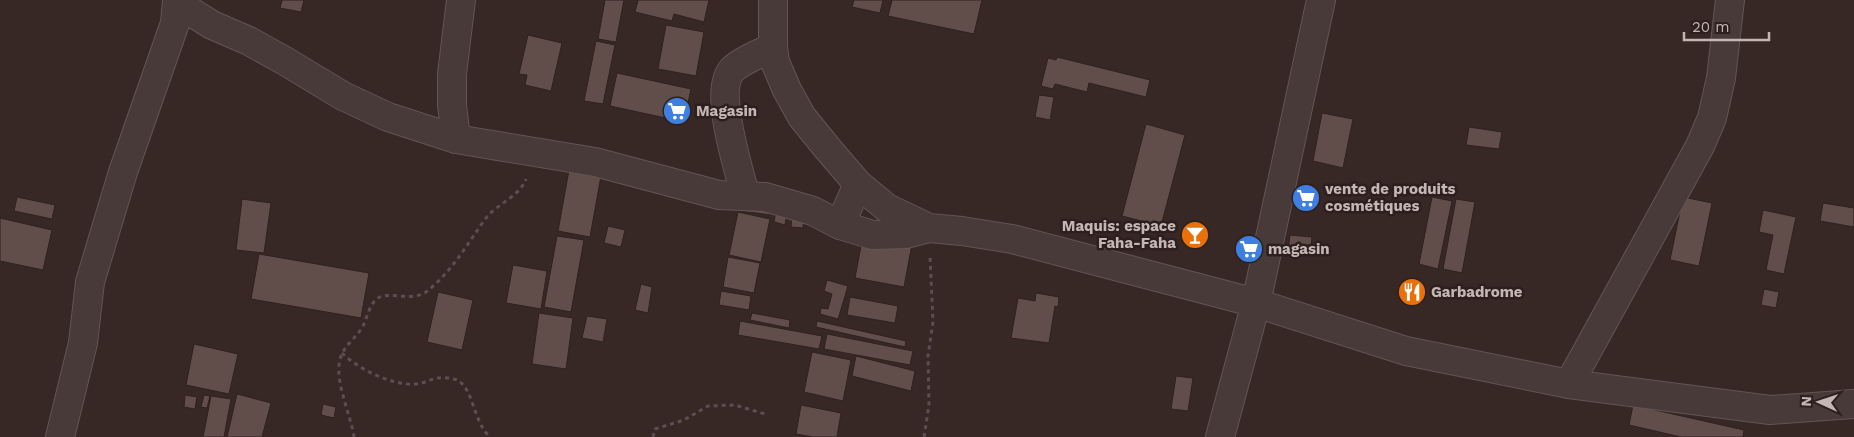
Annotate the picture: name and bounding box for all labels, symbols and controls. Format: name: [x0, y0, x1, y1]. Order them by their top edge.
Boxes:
scale bar: [1684, 10, 1769, 42]
text: 20 m: [1692, 18, 1730, 36]
supermarket icon: Magasin: [662, 96, 692, 126]
place label: Magasin: [696, 102, 757, 120]
place label: vente de produits cosmétiques: [1324, 180, 1455, 215]
supermarket icon: vente de produits cosmétiques: [1291, 183, 1321, 213]
place label: Maquis: espace Faha-Faha: [1062, 217, 1176, 252]
bar icon: Maquis: espace Faha-Faha: [1180, 220, 1210, 250]
supermarket icon: magasin: [1234, 234, 1264, 264]
place label: magasin: [1268, 240, 1330, 258]
restaurant icon: Garbadrome: [1397, 277, 1427, 307]
place label: Garbadrome: [1431, 283, 1523, 301]
north arrow: [1794, 377, 1844, 427]
text: N: [1798, 396, 1814, 407]

